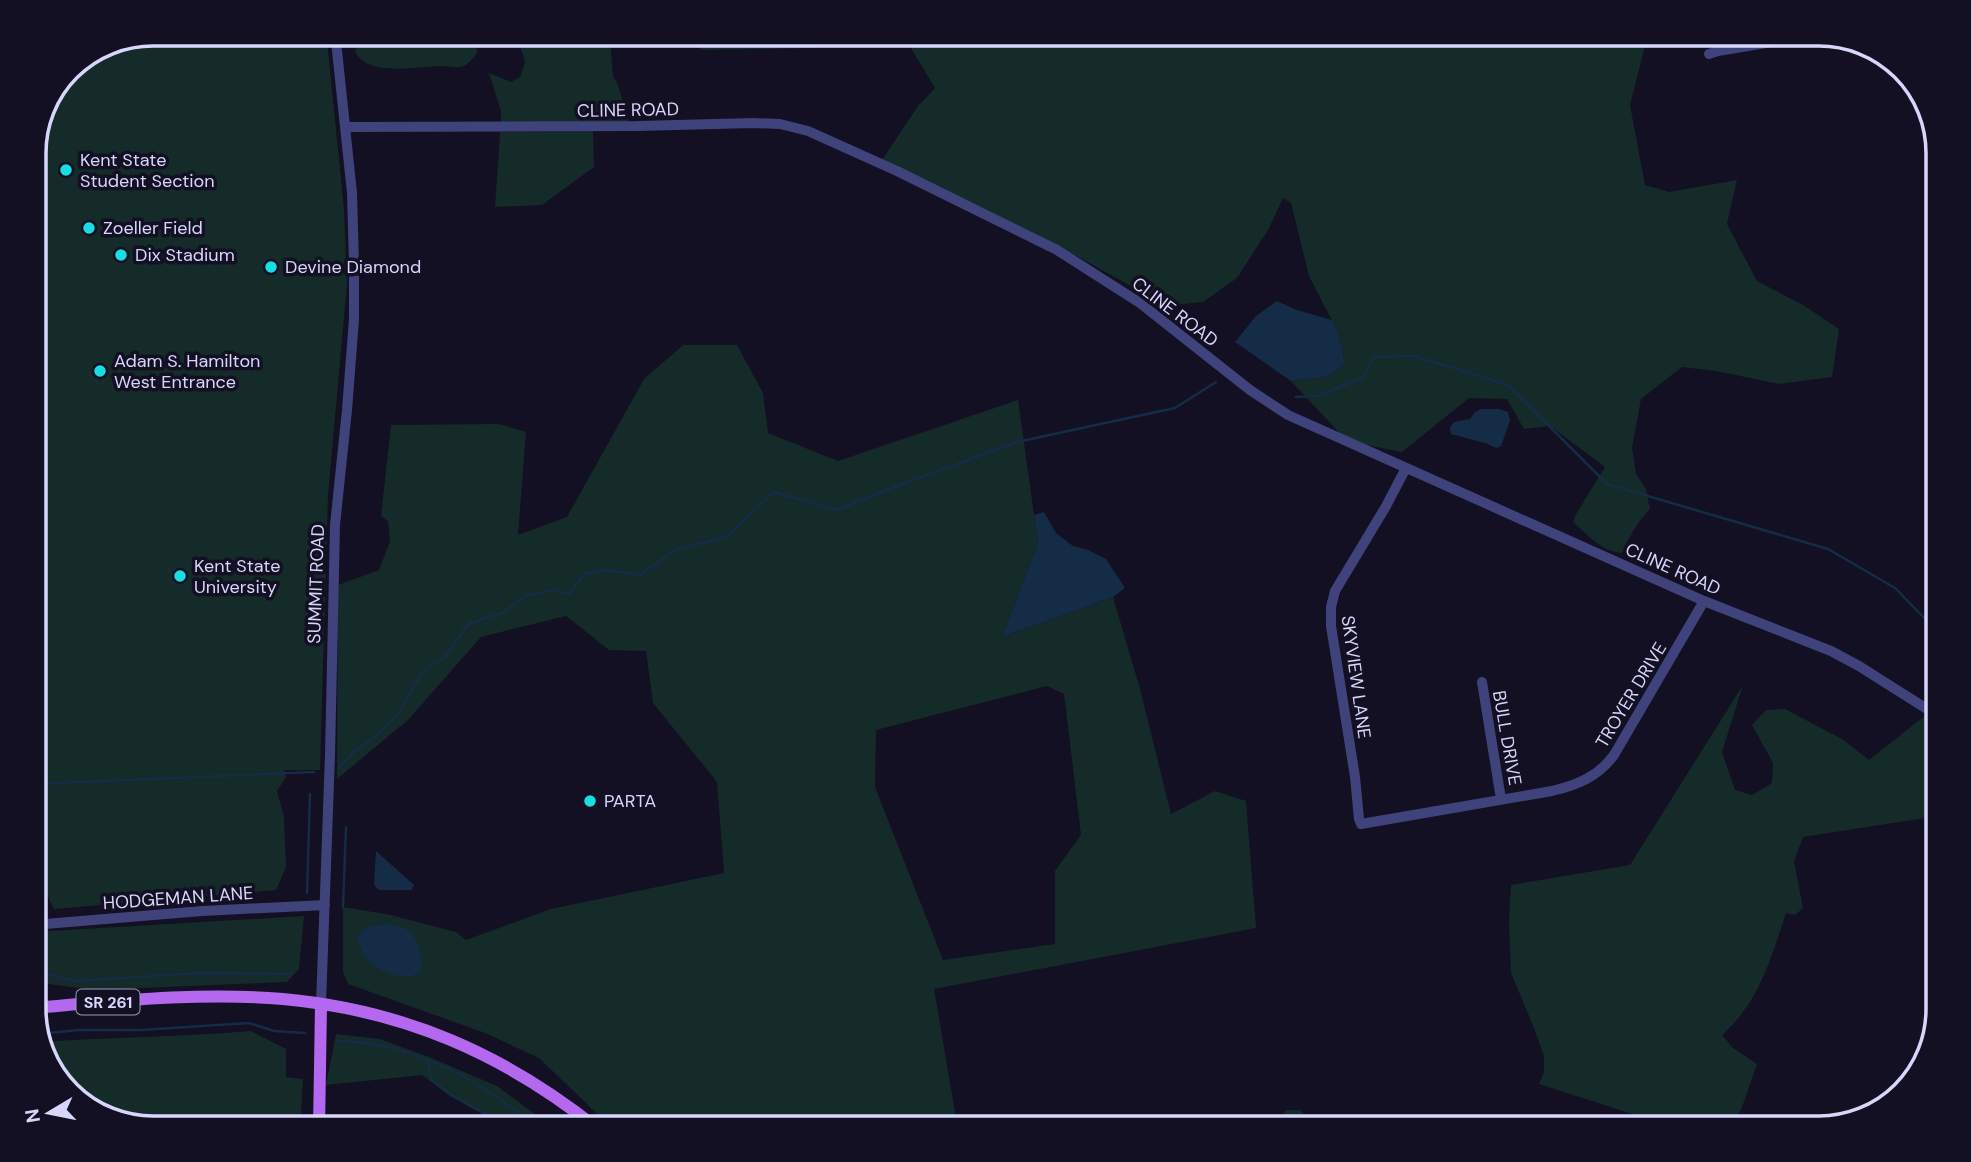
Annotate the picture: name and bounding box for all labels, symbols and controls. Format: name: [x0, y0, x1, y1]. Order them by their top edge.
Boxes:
street label: CLINE ROAD: [577, 97, 679, 123]
place label: Kent State Student Section: [80, 148, 215, 193]
marker: Kent State Student Section: [58, 162, 74, 178]
place label: Zoeller Field: [103, 216, 203, 240]
marker: Zoeller Field: [81, 220, 97, 236]
place label: Dix Stadium: [135, 243, 235, 267]
marker: Dix Stadium: [113, 247, 129, 263]
place label: Devine Diamond: [285, 255, 421, 279]
marker: Devine Diamond: [263, 259, 279, 275]
street label: CLINE ROAD: [1127, 272, 1223, 352]
place label: Adam S. Hamilton West Entrance: [114, 349, 260, 394]
marker: Adam S. Hamilton West Entrance: [92, 363, 108, 379]
street label: SUMMIT ROAD: [302, 524, 330, 644]
street label: CLINE ROAD: [1621, 537, 1725, 601]
place label: Kent State University: [194, 554, 280, 599]
marker: Kent State University: [172, 568, 188, 584]
street label: SKYVIEW LANE: [1335, 614, 1377, 740]
street label: TROYER DRIVE: [1590, 638, 1672, 752]
street label: BULL DRIVE: [1487, 689, 1527, 787]
place label: PARTA: [604, 789, 656, 813]
marker: PARTA: [582, 793, 598, 809]
street label: HODGEMAN LANE: [102, 881, 254, 915]
road number: SR 261: [76, 990, 140, 1014]
north arrow: [14, 1078, 84, 1148]
text: N: [19, 1107, 46, 1125]

